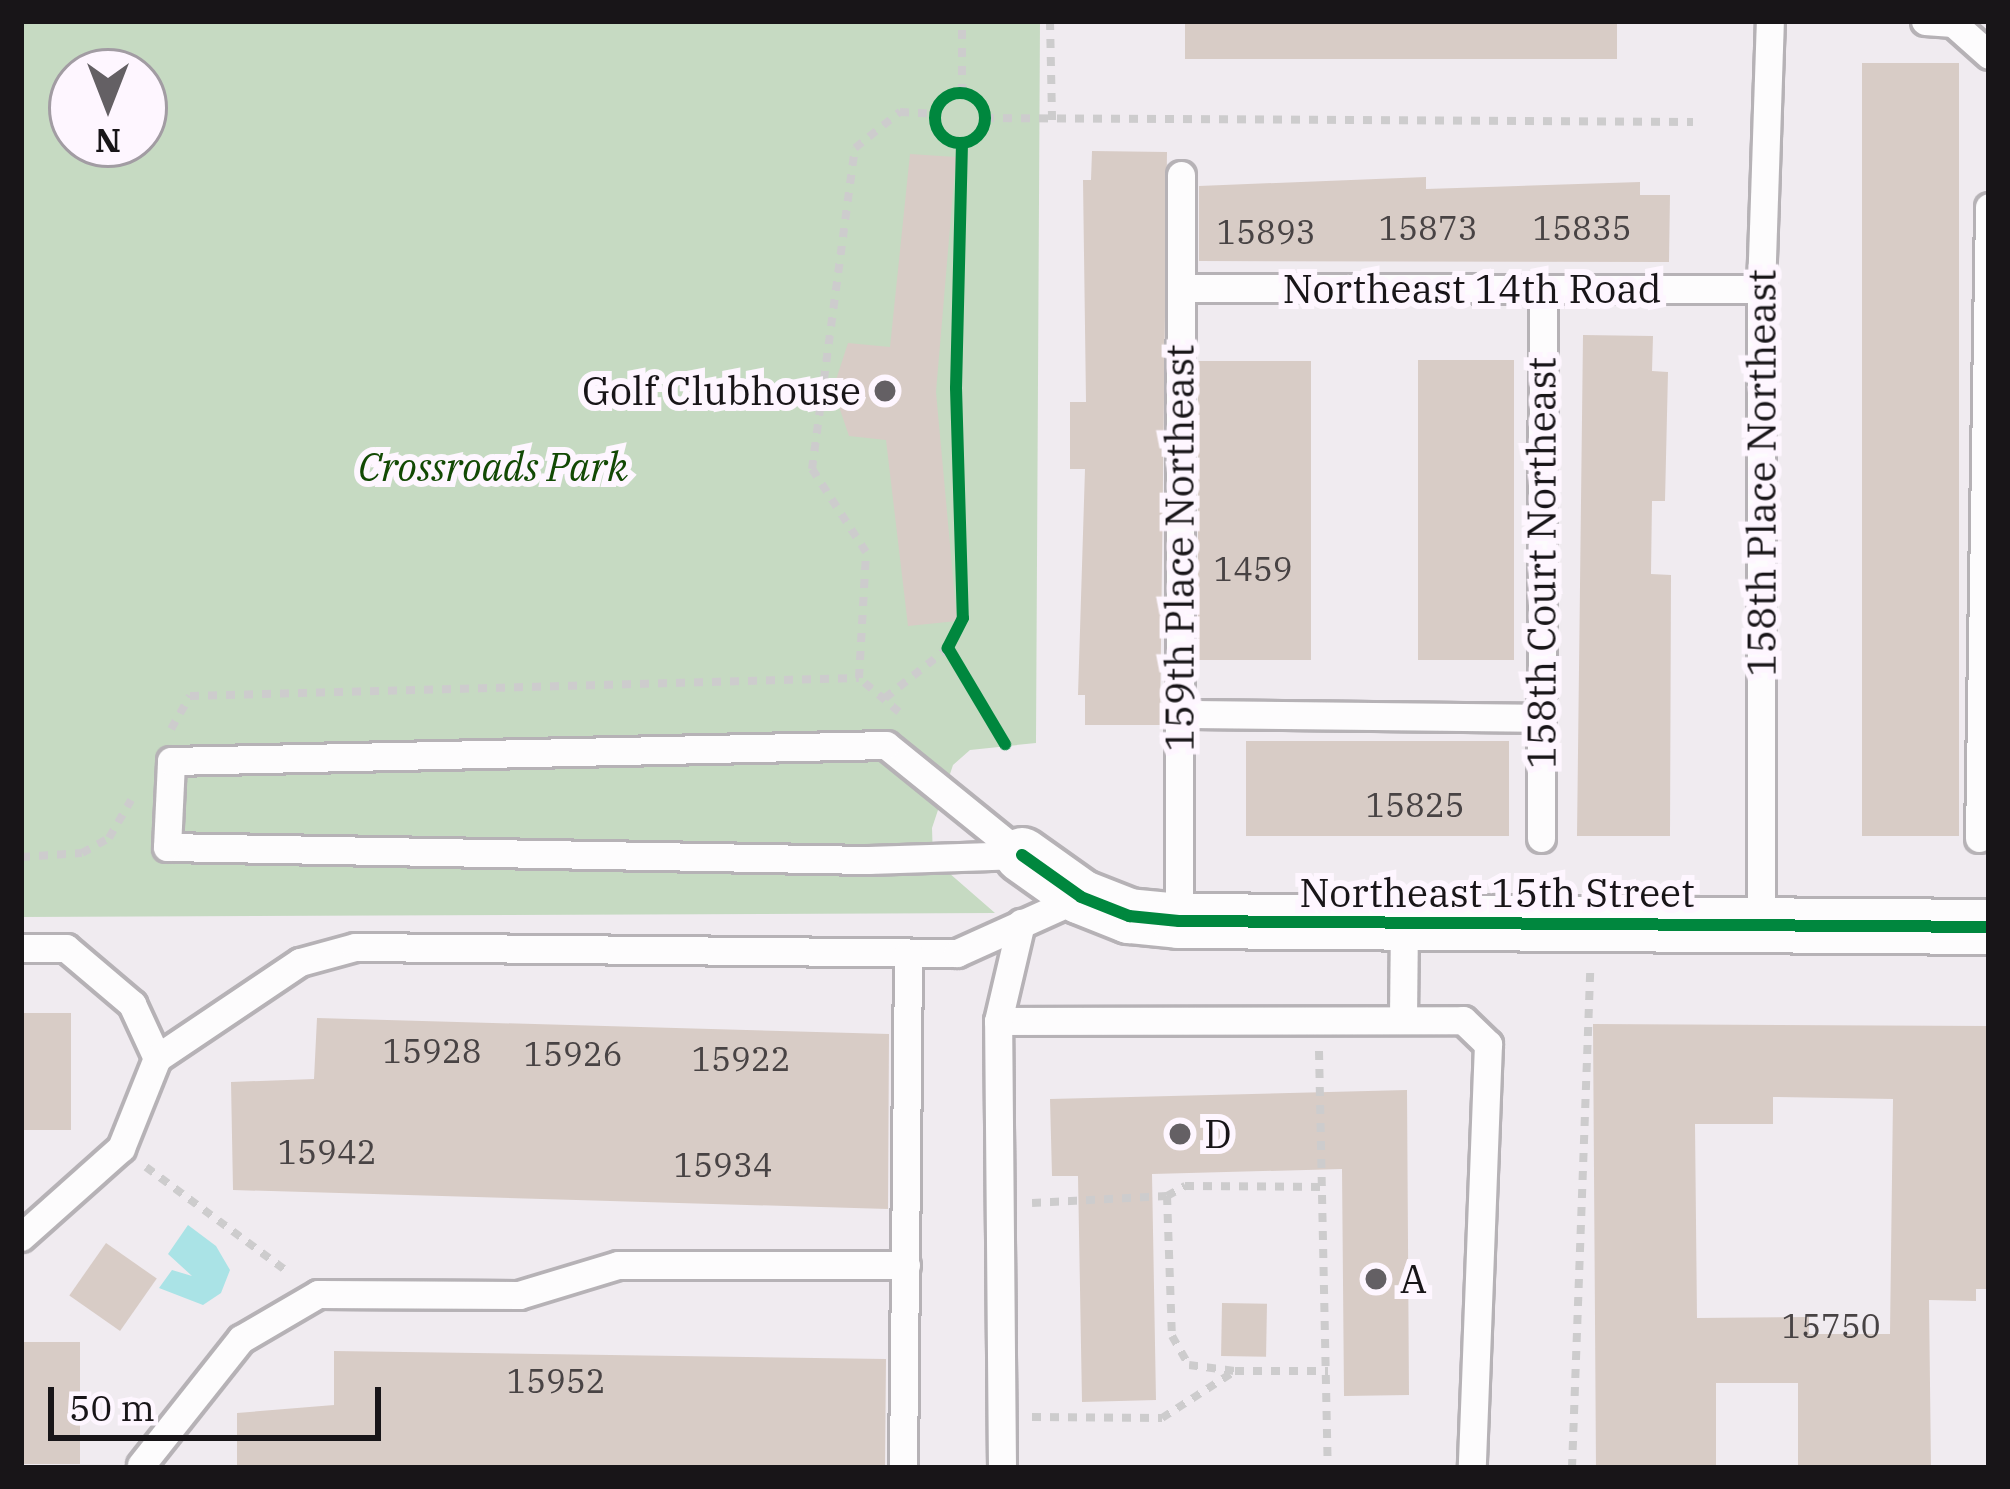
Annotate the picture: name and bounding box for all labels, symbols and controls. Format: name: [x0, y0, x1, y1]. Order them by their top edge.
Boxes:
north arrow: [48, 48, 168, 168]
text: N: [95, 120, 121, 163]
house number: 15873: [1379, 208, 1477, 248]
house number: 15835: [1533, 208, 1631, 248]
house number: 15893: [1217, 212, 1315, 252]
street label: Northeast 14th Road: [1282, 266, 1662, 312]
street label: 158th Place Northeast: [1739, 269, 1785, 677]
street label: 159th Place Northeast: [1157, 344, 1203, 752]
street label: 158th Court Northeast: [1519, 357, 1565, 769]
place label: Golf Clubhouse: [582, 368, 861, 414]
marker: Golf Clubhouse: [872, 378, 898, 404]
park label: Crossroads Park: [358, 444, 628, 490]
house number: 1459: [1213, 549, 1293, 589]
house number: 15825: [1366, 785, 1464, 825]
street label: Northeast 15th Street: [1299, 870, 1695, 916]
house number: 15928: [383, 1031, 481, 1071]
house number: 15926: [524, 1034, 622, 1074]
house number: 15922: [692, 1039, 790, 1079]
place label: D: [1204, 1111, 1232, 1157]
marker: D: [1167, 1121, 1193, 1147]
house number: 15942: [278, 1132, 376, 1172]
house number: 15934: [674, 1145, 772, 1185]
place label: A: [1400, 1256, 1427, 1302]
marker: A: [1363, 1266, 1389, 1292]
house number: 15750: [1782, 1306, 1880, 1346]
house number: 15952: [507, 1361, 605, 1401]
scale bar: [54, 1363, 387, 1437]
text: 50 m: [69, 1384, 155, 1431]

